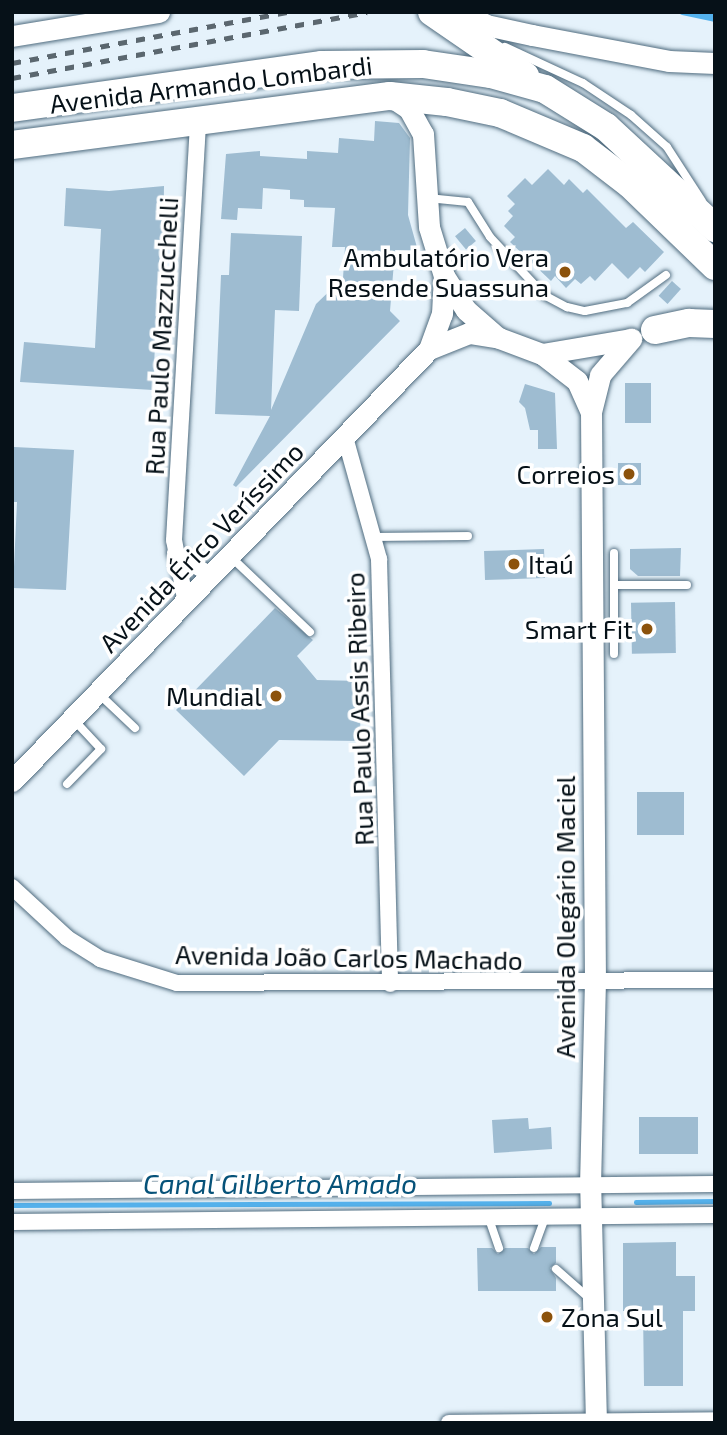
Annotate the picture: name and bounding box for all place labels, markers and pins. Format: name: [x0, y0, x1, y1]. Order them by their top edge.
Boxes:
place label: Ambulatório Vera Resende Suassuna: [328, 241, 549, 302]
marker: Ambulatório Vera Resende Suassuna: [555, 262, 575, 282]
place label: Correios: [517, 458, 615, 490]
marker: Correios: [621, 466, 637, 482]
place label: Itaú: [528, 548, 574, 580]
marker: Itaú: [506, 556, 522, 572]
place label: Smart Fit: [525, 613, 633, 645]
marker: Smart Fit: [639, 621, 655, 637]
place label: Mundial: [166, 680, 262, 712]
marker: Mundial: [268, 688, 284, 704]
place label: Zona Sul: [561, 1301, 663, 1333]
marker: Zona Sul: [539, 1309, 555, 1325]

